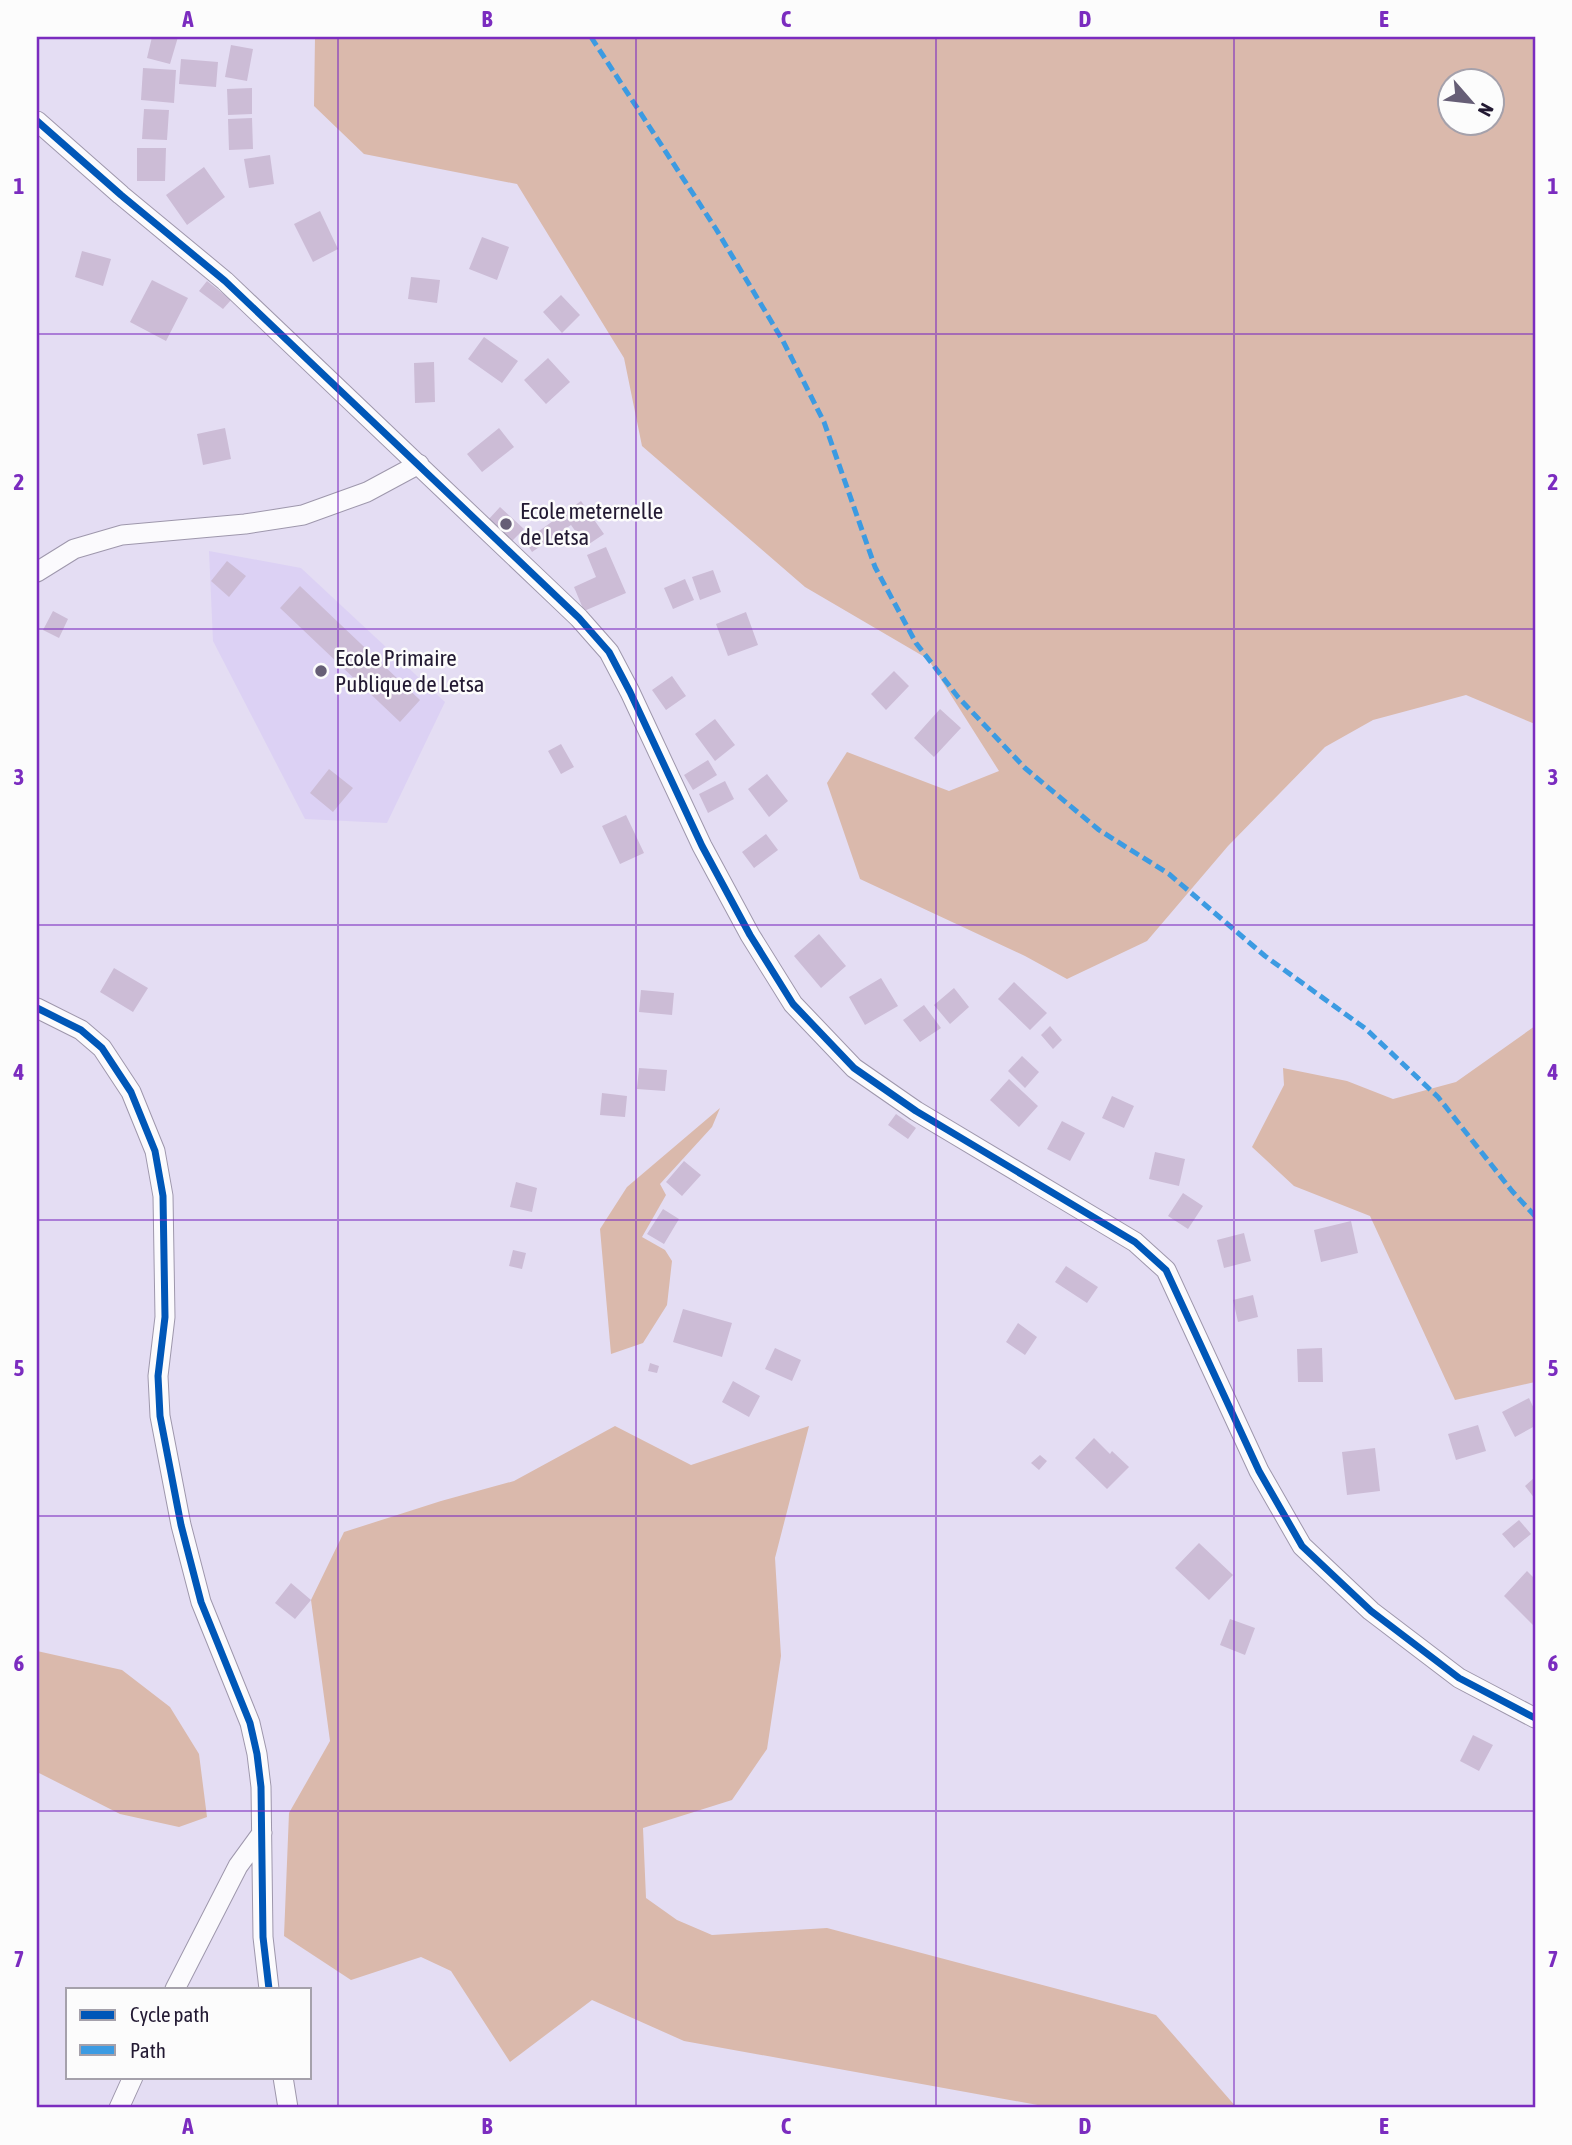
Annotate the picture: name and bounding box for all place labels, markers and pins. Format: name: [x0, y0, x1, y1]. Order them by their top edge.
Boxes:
place label: Ecole meternelle de Letsa: [520, 498, 663, 550]
marker: Ecole meternelle de Letsa: [498, 516, 514, 532]
place label: Ecole Primaire Publique de Letsa: [335, 645, 485, 697]
marker: Ecole Primaire Publique de Letsa: [313, 663, 329, 679]

